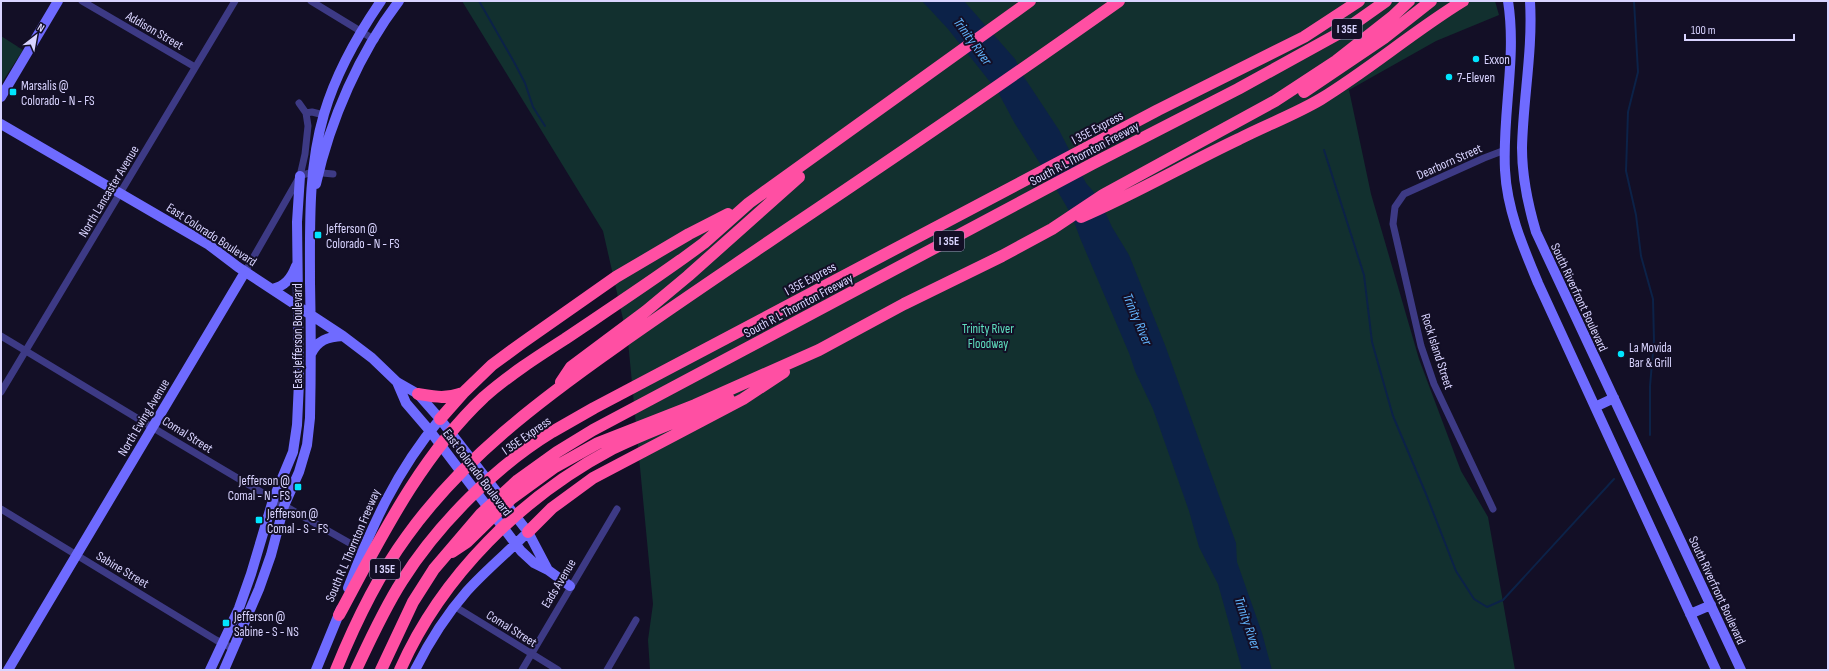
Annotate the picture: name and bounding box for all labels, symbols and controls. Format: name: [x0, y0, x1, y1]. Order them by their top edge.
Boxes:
street label: Addison Street: [122, 7, 186, 54]
water label: Trinity River: [950, 14, 996, 69]
north arrow: [16, 16, 56, 56]
scale bar: [1685, 16, 1794, 42]
road number: I 35E: [1332, 19, 1362, 39]
text: N: [35, 21, 47, 35]
text: 100 m: [1691, 23, 1716, 38]
place label: Exxon: [1484, 52, 1510, 68]
marker: Exxon: [1471, 54, 1481, 64]
place label: 7-Eleven: [1457, 70, 1495, 86]
marker: 7-Eleven: [1444, 72, 1454, 82]
place label: Marsalis @ Colorado - N - FS: [21, 78, 95, 109]
marker: Marsalis @ Colorado - N - FS: [8, 87, 18, 97]
street label: I 35E Express: [1069, 107, 1126, 148]
street label: South R L Thornton Freeway: [1027, 118, 1142, 189]
street label: Dearborn Street: [1414, 140, 1485, 183]
street label: North Lancaster Avenue: [75, 143, 143, 240]
street label: East Colorado Boulevard: [163, 200, 260, 270]
place label: Jefferson @ Colorado - N - FS: [325, 221, 400, 252]
marker: Jefferson @ Colorado - N - FS: [313, 230, 323, 240]
road number: I 35E: [934, 231, 964, 251]
street label: South Riverfront Boulevard: [1547, 241, 1611, 354]
street label: I 35E Express: [782, 258, 839, 299]
street label: South R L Thornton Freeway: [741, 270, 856, 341]
street label: East Jefferson Boulevard: [290, 283, 306, 389]
water label: Trinity River: [1119, 291, 1156, 349]
street label: Rock Island Street: [1417, 311, 1457, 391]
park label: Trinity River Floodway: [962, 321, 1014, 352]
place label: La Movida Bar & Grill: [1629, 340, 1672, 371]
marker: La Movida Bar & Grill: [1616, 349, 1626, 359]
street label: North Ewing Avenue: [115, 376, 173, 459]
street label: Comal Street: [159, 413, 216, 457]
street label: I 35E Express: [499, 413, 554, 459]
street label: East Colorado Boulevard: [439, 426, 515, 519]
place label: Jefferson @ Comal - N - FS: [228, 473, 290, 504]
marker: Jefferson @ Comal - N - FS: [293, 482, 303, 492]
street label: South R L Thornton Freeway: [322, 486, 384, 604]
place label: Jefferson @ Comal - S - FS: [266, 506, 329, 537]
marker: Jefferson @ Comal - S - FS: [254, 515, 264, 525]
street label: South Riverfront Boulevard: [1685, 534, 1749, 647]
street label: Sabine Street: [93, 548, 152, 592]
street label: Eads Avenue: [538, 556, 580, 611]
road number: I 35E: [370, 559, 400, 579]
water label: Trinity River: [1231, 595, 1265, 653]
street label: Comal Street: [483, 607, 540, 651]
place label: Jefferson @ Sabine - S - NS: [233, 609, 299, 640]
marker: Jefferson @ Sabine - S - NS: [221, 618, 231, 628]

